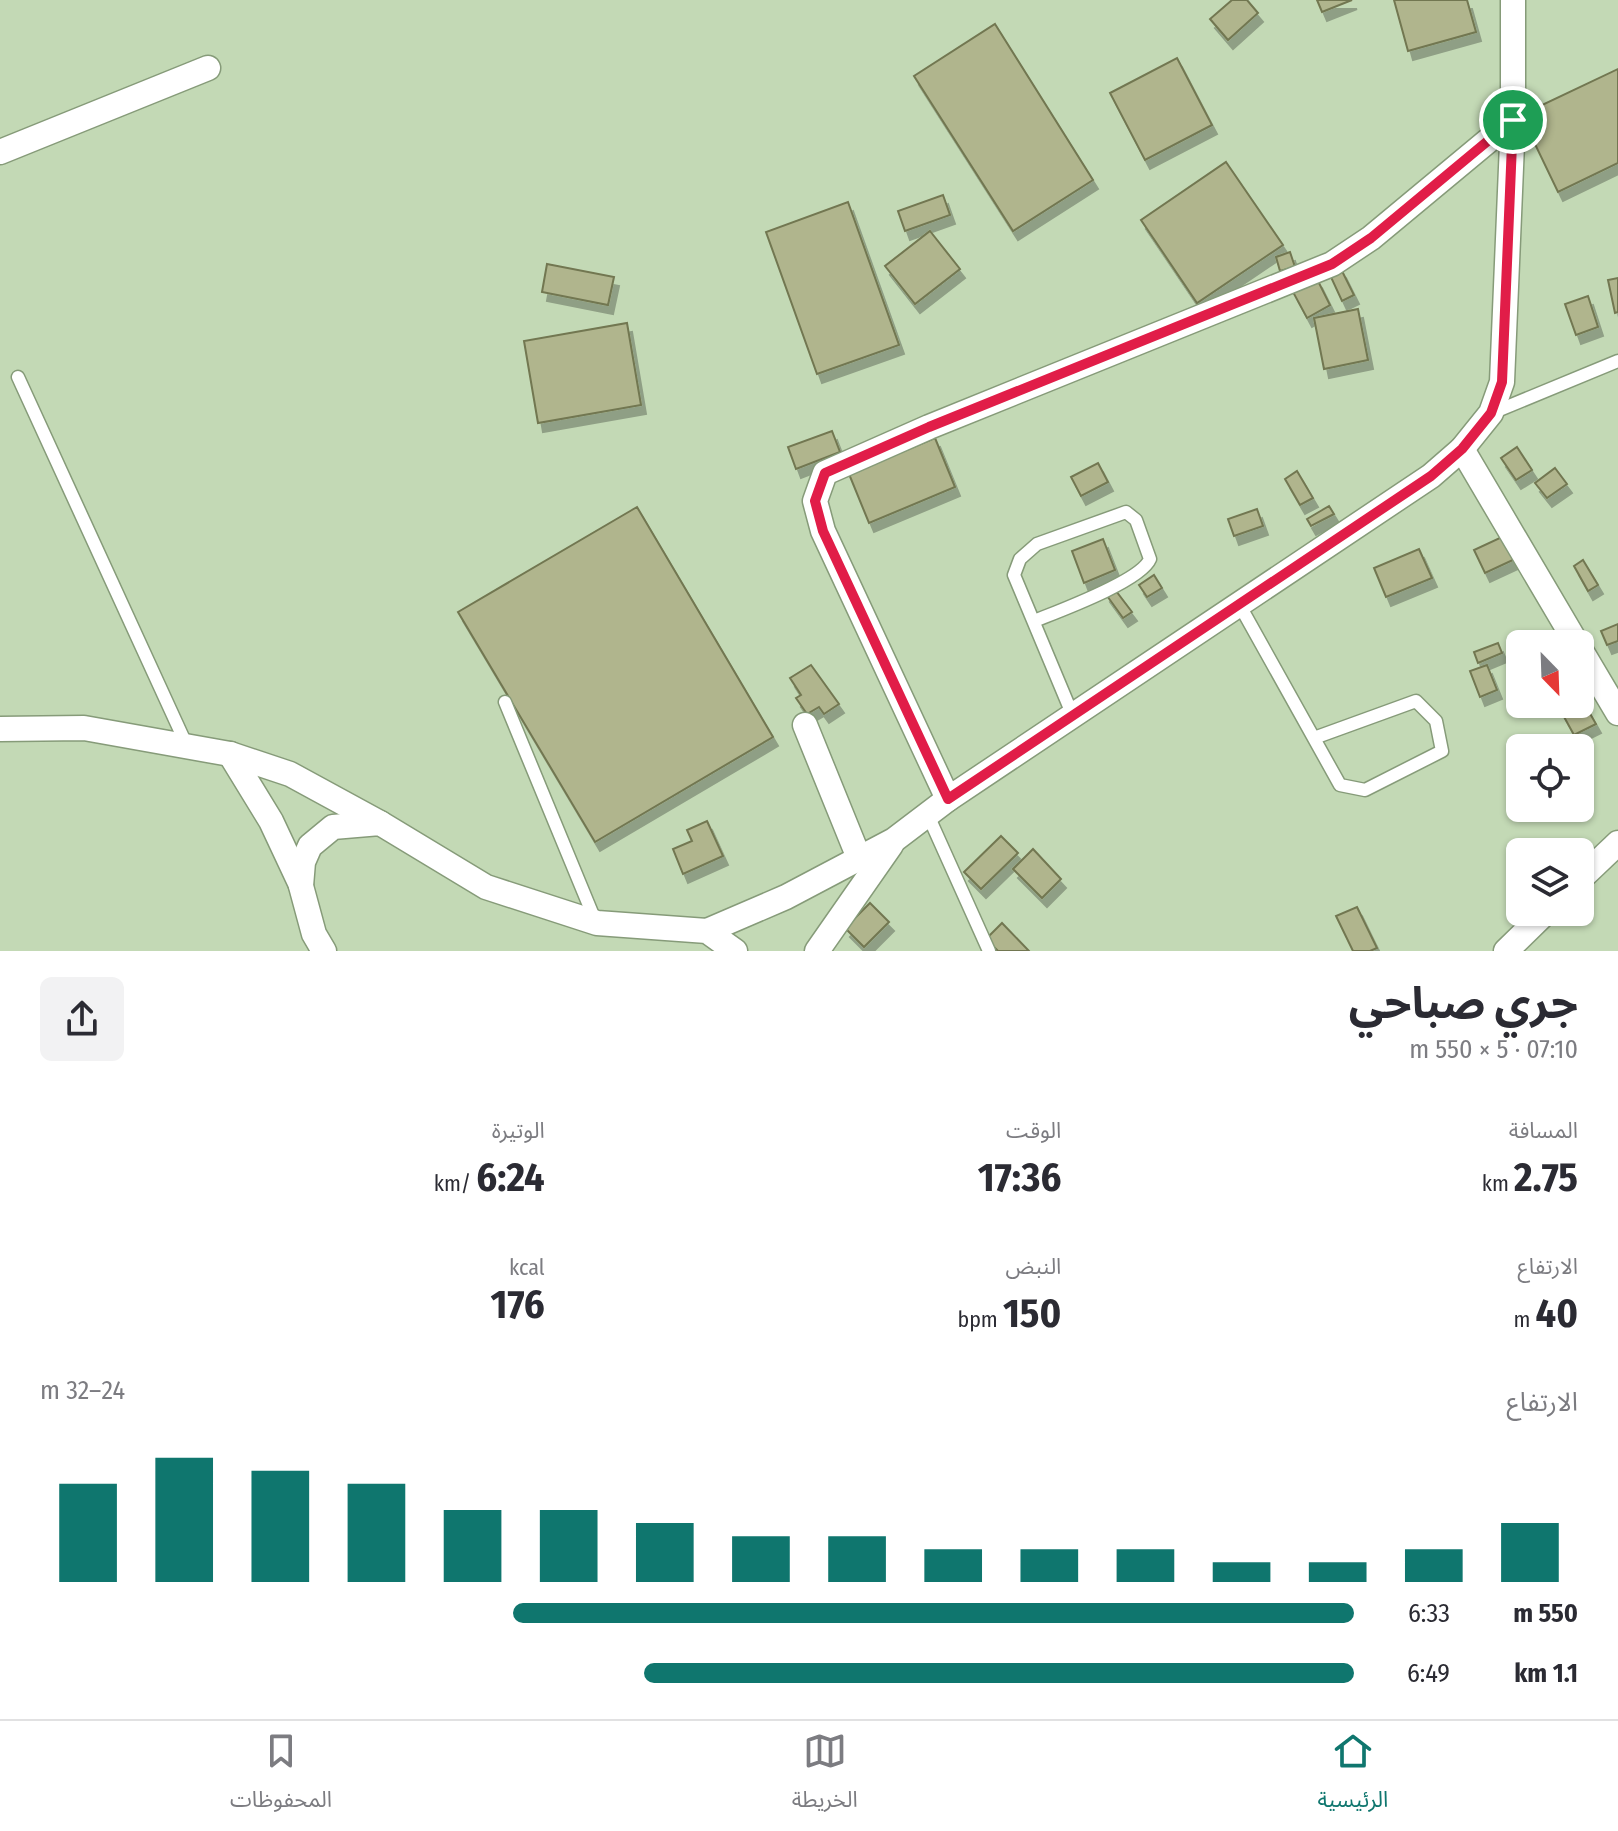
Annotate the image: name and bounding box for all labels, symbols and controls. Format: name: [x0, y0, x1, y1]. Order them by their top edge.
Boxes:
pin: [1479, 86, 1547, 154]
icon: arrive: [1491, 98, 1535, 142]
north arrow: [1506, 630, 1594, 718]
map controls: [1506, 630, 1594, 926]
button: locate: [1506, 734, 1594, 822]
button: layers: [1506, 838, 1594, 926]
button: share: [40, 977, 124, 1061]
text: جري صباحي: [1349, 977, 1578, 1030]
text: 07:10 · 5 × 550 m: [1409, 1034, 1578, 1065]
text: الوتيرة: [492, 1117, 545, 1144]
text: الوقت: [1006, 1117, 1061, 1144]
text: المسافة: [1509, 1117, 1578, 1144]
text: 6:24: [476, 1154, 545, 1202]
text: 17:36: [978, 1154, 1061, 1202]
text: 2.75: [1514, 1154, 1578, 1202]
text: /km: [434, 1170, 476, 1197]
text: km: [1482, 1170, 1514, 1197]
text: النبض: [1006, 1253, 1061, 1280]
text: الارتفاع: [1518, 1253, 1578, 1280]
text: kcal: [509, 1254, 545, 1281]
text: 176: [491, 1281, 545, 1329]
text: 150: [1003, 1290, 1061, 1338]
text: 40: [1536, 1290, 1578, 1338]
text: bpm: [957, 1306, 1003, 1333]
text: m: [1514, 1306, 1536, 1333]
text: 24–32 m: [40, 1375, 125, 1406]
text: الارتفاع: [1507, 1387, 1578, 1418]
text: 6:33: [1408, 1598, 1450, 1629]
text: 550 m: [1513, 1598, 1578, 1629]
text: 6:49: [1407, 1658, 1450, 1689]
text: 1.1 km: [1514, 1658, 1578, 1689]
tab: المحفوظات: [230, 1729, 332, 1823]
tab: الخريطة: [792, 1729, 858, 1823]
tab: الرئيسية: [1317, 1729, 1388, 1823]

